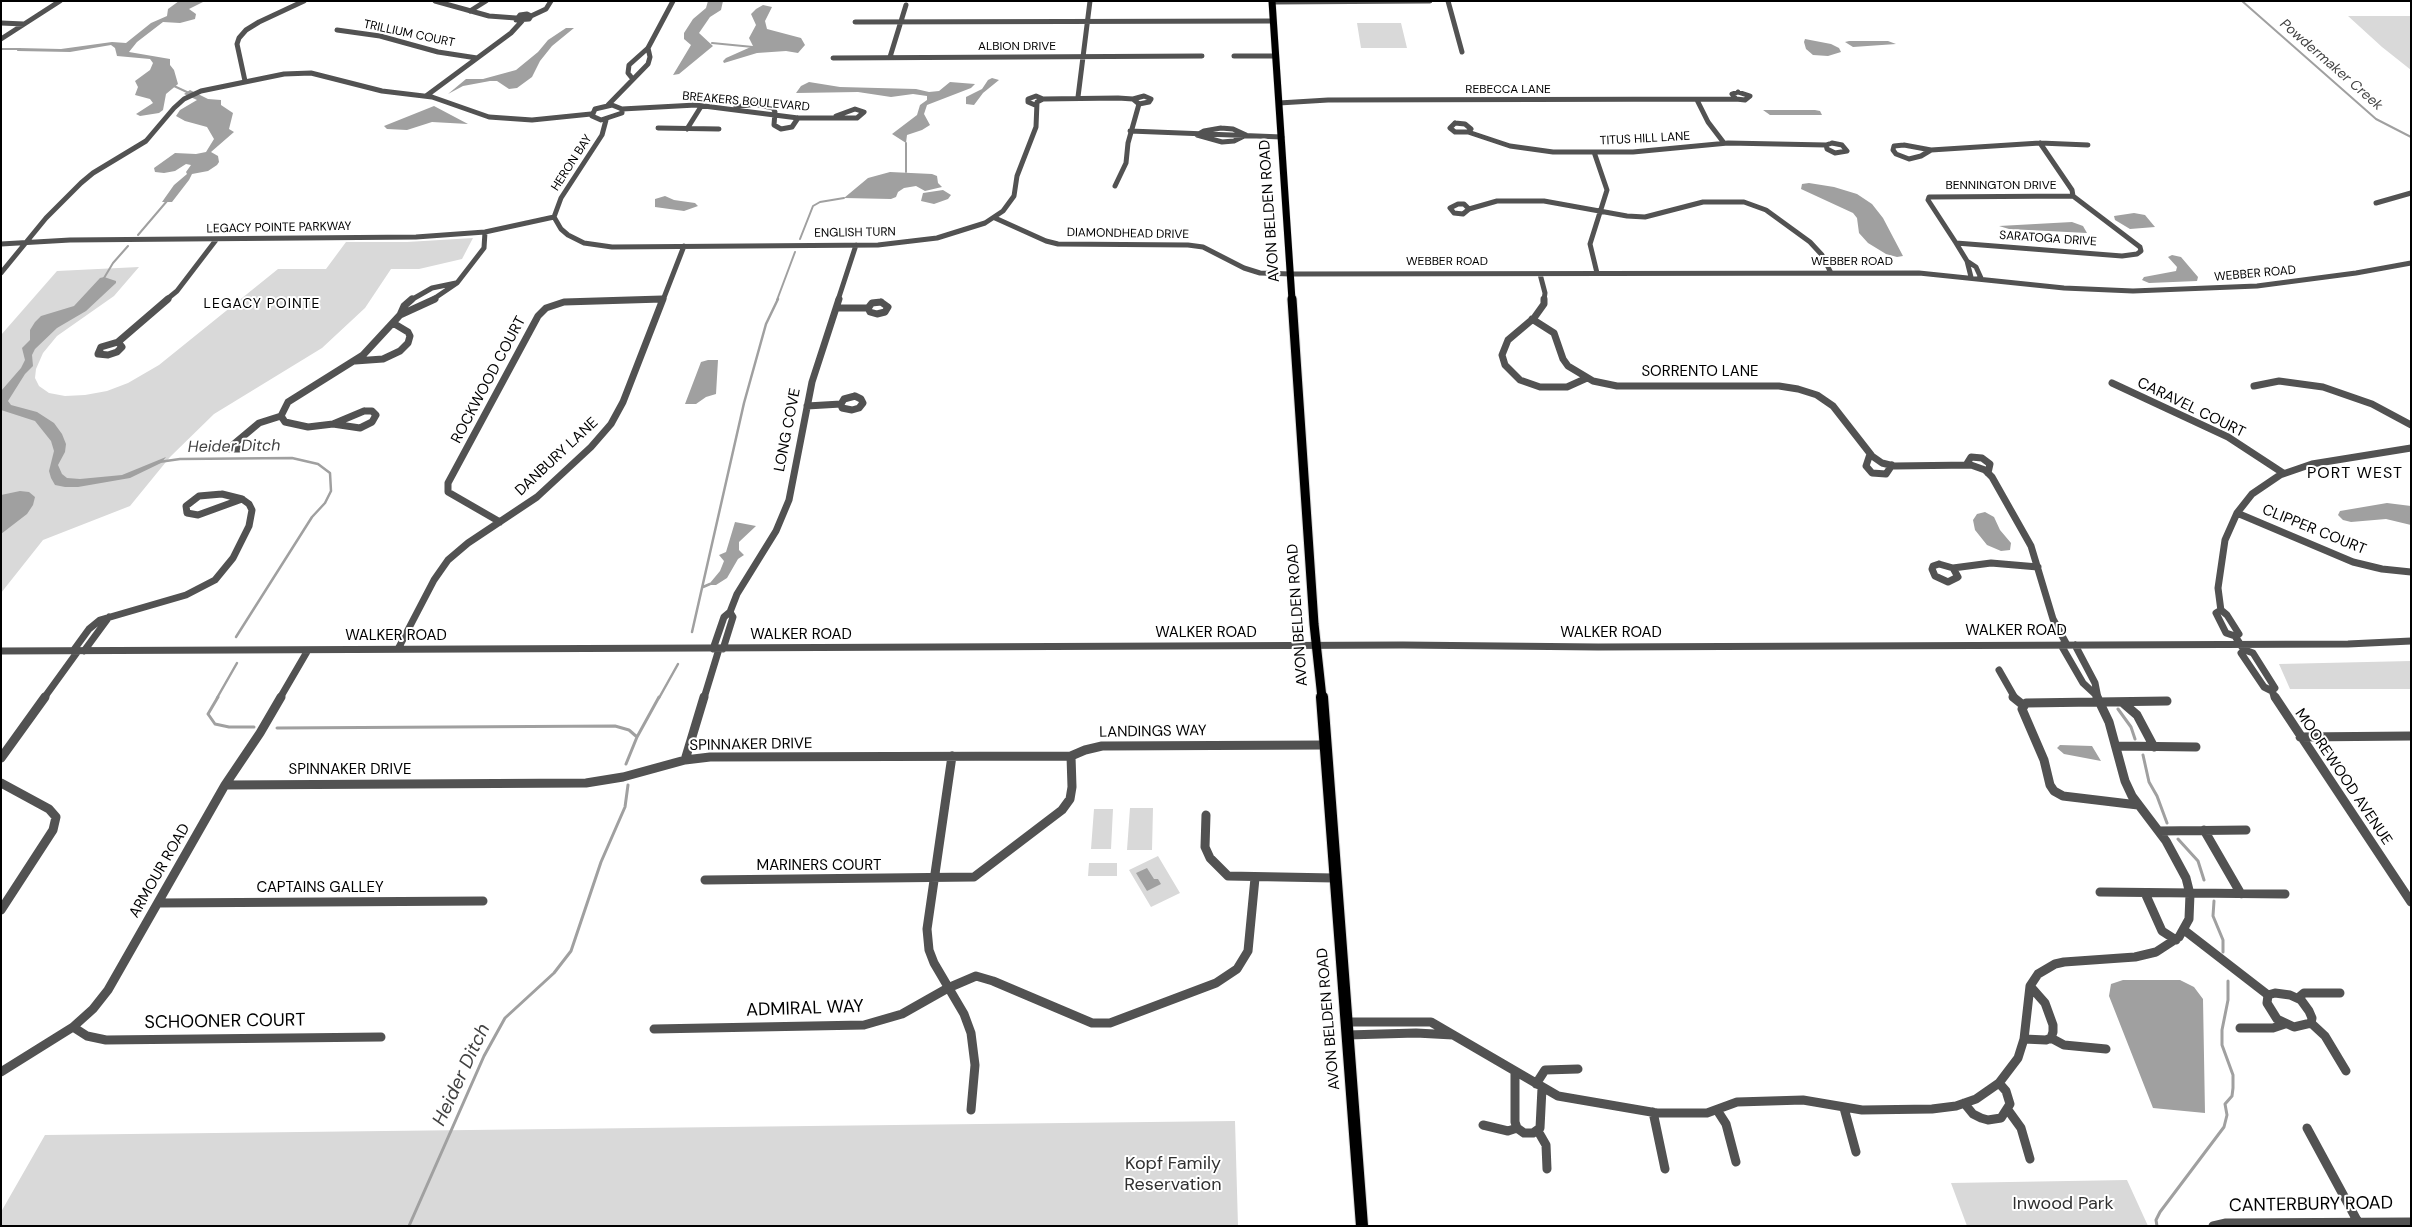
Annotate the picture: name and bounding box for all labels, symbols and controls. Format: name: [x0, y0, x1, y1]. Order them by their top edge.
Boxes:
water label: Powdermaker Creek: [2276, 16, 2386, 114]
street label: TRILLIUM COURT: [362, 17, 456, 51]
street label: ALBION DRIVE: [978, 40, 1056, 54]
street label: REBECCA LANE: [1465, 83, 1551, 97]
street label: BREAKERS BOULEVARD: [682, 89, 810, 115]
street label: TITUS HILL LANE: [1599, 129, 1691, 149]
street label: HERON BAY: [549, 132, 595, 194]
street label: AVON BELDEN ROAD: [1256, 139, 1284, 283]
street label: BENNINGTON DRIVE: [1946, 179, 2056, 193]
street label: LEGACY POINTE PARKWAY: [206, 220, 352, 236]
street label: ENGLISH TURN: [814, 225, 896, 241]
street label: DIAMONDHEAD DRIVE: [1067, 226, 1189, 242]
street label: SARATOGA DRIVE: [1999, 228, 2097, 250]
street label: WEBBER ROAD: [1406, 255, 1488, 269]
street label: WEBBER ROAD: [1811, 255, 1893, 269]
street label: WEBBER ROAD: [2214, 263, 2296, 285]
district label: LEGACY POINTE: [202, 296, 322, 312]
street label: ROCKWOOD COURT: [448, 313, 530, 447]
street label: SORRENTO LANE: [1641, 363, 1759, 381]
street label: CARAVEL COURT: [2134, 374, 2248, 442]
street label: LONG COVE: [771, 387, 805, 473]
street label: DANBURY LANE: [512, 414, 602, 500]
water label: Heider Ditch: [187, 437, 281, 457]
district label: PORT WEST: [2306, 464, 2404, 484]
street label: CLIPPER COURT: [2259, 501, 2369, 559]
street label: AVON BELDEN ROAD: [1284, 543, 1312, 687]
street label: WALKER ROAD: [1965, 622, 2067, 640]
street label: WALKER ROAD: [1155, 624, 1257, 642]
street label: WALKER ROAD: [1560, 624, 1662, 642]
street label: WALKER ROAD: [750, 626, 852, 644]
street label: WALKER ROAD: [345, 627, 447, 645]
street label: MOOREWOOD AVENUE: [2291, 705, 2395, 849]
street label: LANDINGS WAY: [1099, 722, 1207, 742]
street label: SPINNAKER DRIVE: [689, 735, 813, 755]
street label: SPINNAKER DRIVE: [289, 761, 411, 779]
street label: ARMOUR ROAD: [126, 821, 194, 921]
street label: MARINERS COURT: [757, 857, 881, 875]
street label: CAPTAINS GALLEY: [256, 879, 384, 897]
street label: AVON BELDEN ROAD: [1314, 947, 1344, 1091]
street label: ADMIRAL WAY: [746, 996, 864, 1022]
street label: SCHOONER COURT: [144, 1010, 306, 1034]
water label: Heider Ditch: [428, 1020, 496, 1130]
park label: Kopf Family Reservation: [1124, 1153, 1222, 1196]
park label: Inwood Park: [2013, 1193, 2113, 1215]
street label: CANTERBURY ROAD: [2229, 1193, 2393, 1217]

